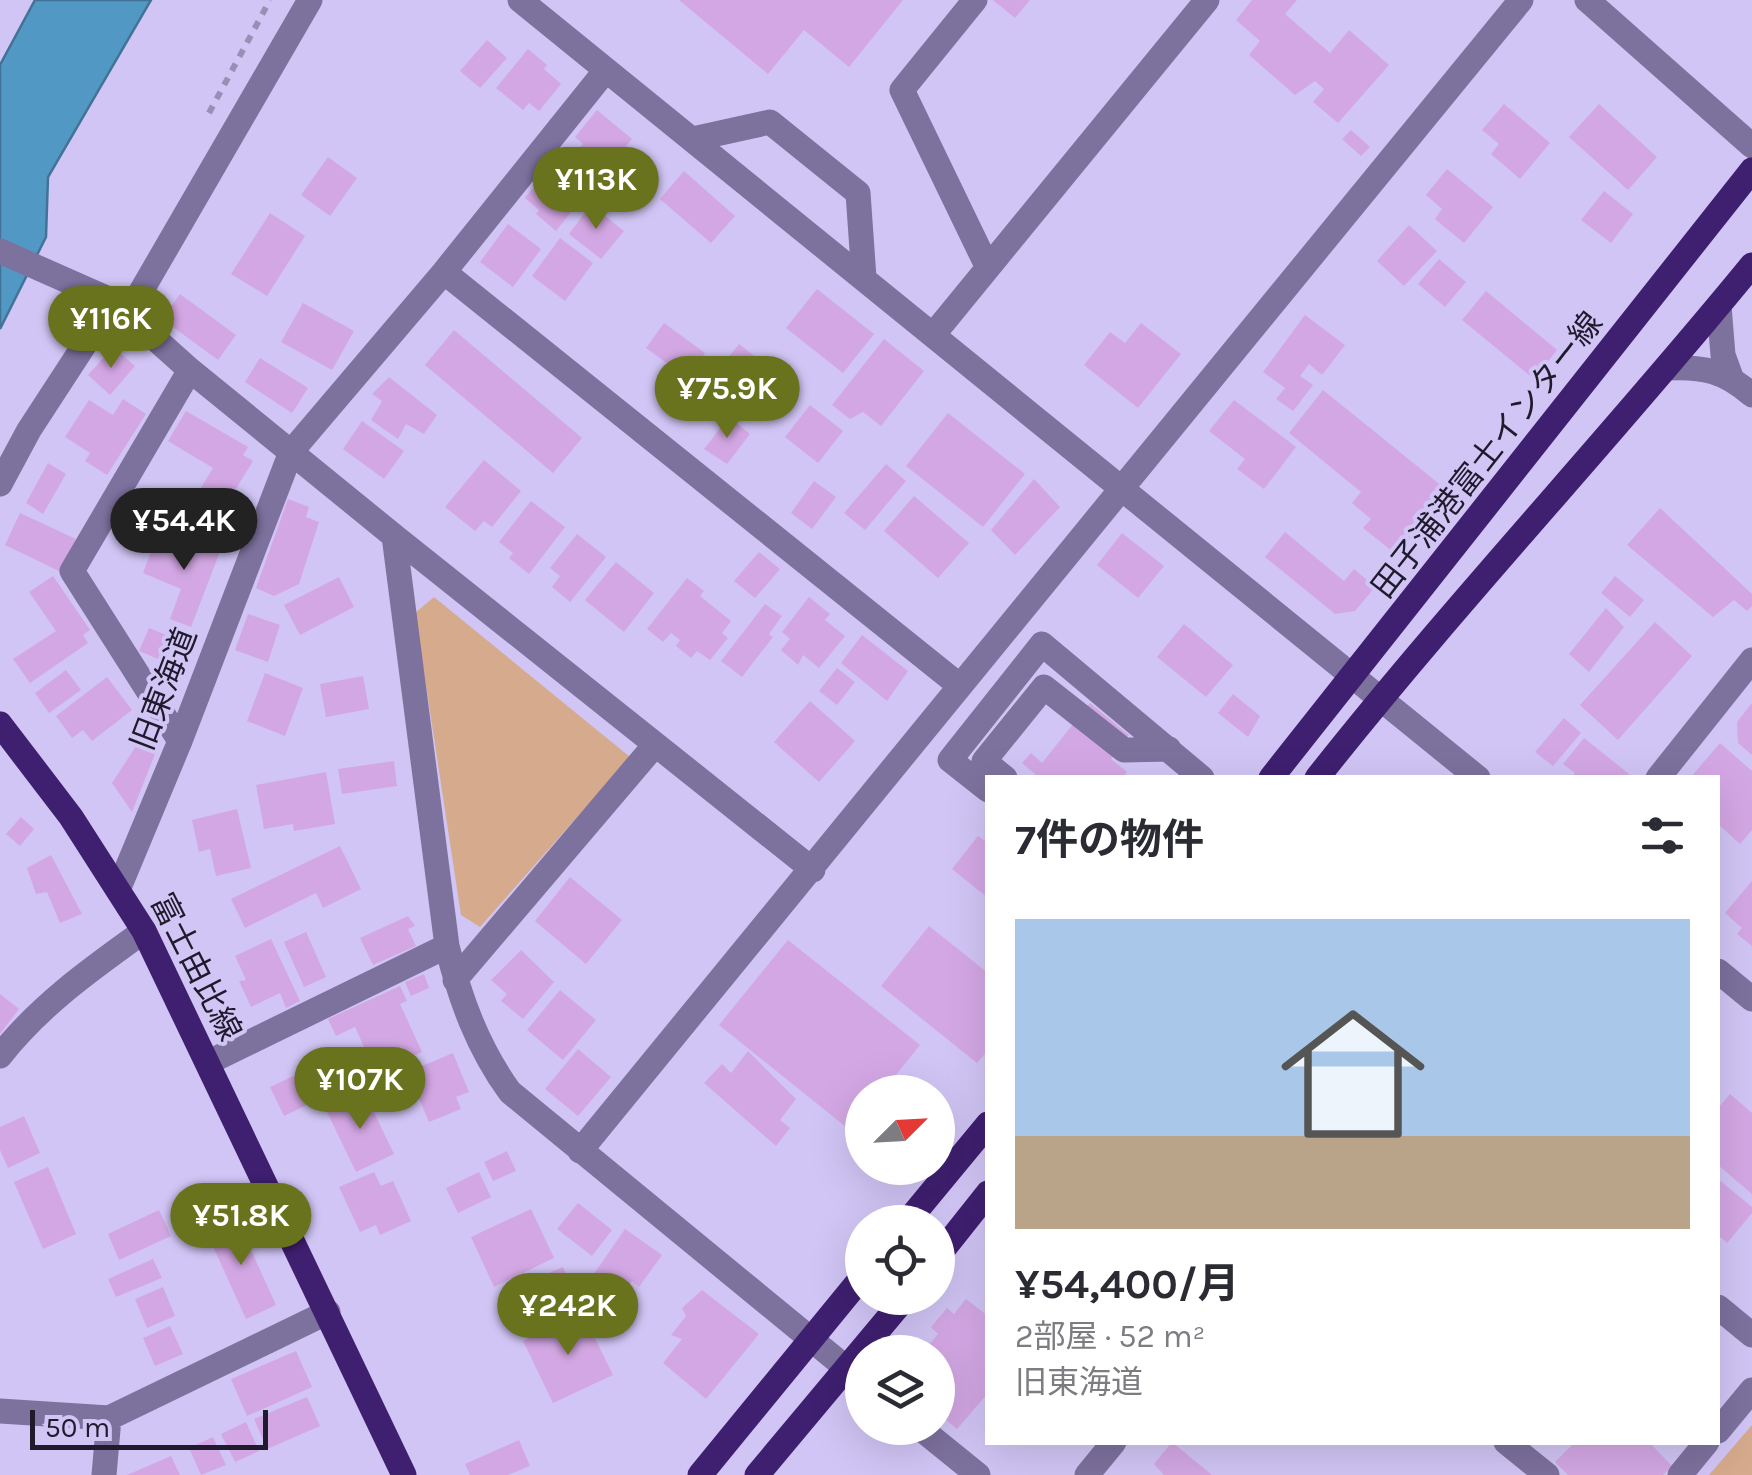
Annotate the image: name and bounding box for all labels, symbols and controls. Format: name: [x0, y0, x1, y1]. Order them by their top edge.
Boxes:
pin: ¥113K: [526, 147, 666, 232]
text: ¥113K: [555, 161, 637, 198]
pin: ¥116K: [41, 286, 181, 371]
text: ¥116K: [70, 300, 152, 337]
street label: 田子浦港富士インター線: [1364, 305, 1610, 605]
pin: ¥75.9K: [646, 356, 808, 441]
text: ¥75.9K: [677, 370, 777, 407]
pin: ¥54.4K: [103, 488, 265, 573]
text: ¥54.4K: [132, 502, 236, 539]
street label: 旧東海道: [124, 623, 204, 755]
icon: filters: [1635, 808, 1690, 863]
text: 7件の物件: [1015, 815, 1204, 865]
street label: 富士由比線: [143, 887, 249, 1047]
icon: home: [1263, 984, 1443, 1164]
pin: ¥107K: [290, 1047, 430, 1132]
text: ¥107K: [316, 1061, 404, 1098]
north arrow: [845, 1075, 955, 1185]
map controls: [845, 1075, 955, 1445]
pin: ¥51.8K: [160, 1183, 322, 1268]
text: ¥51.8K: [192, 1197, 290, 1234]
button: locate: [845, 1205, 955, 1315]
text: ¥54,400/月: [1015, 1259, 1240, 1309]
pin: ¥242K: [498, 1273, 638, 1358]
text: ¥242K: [519, 1287, 617, 1324]
text: 2部屋 · 52 m²: [1015, 1318, 1205, 1355]
button: layers: [845, 1335, 955, 1445]
text: 旧東海道: [1015, 1364, 1143, 1401]
scale bar: [30, 1405, 268, 1450]
text: 50 m: [45, 1411, 110, 1444]

